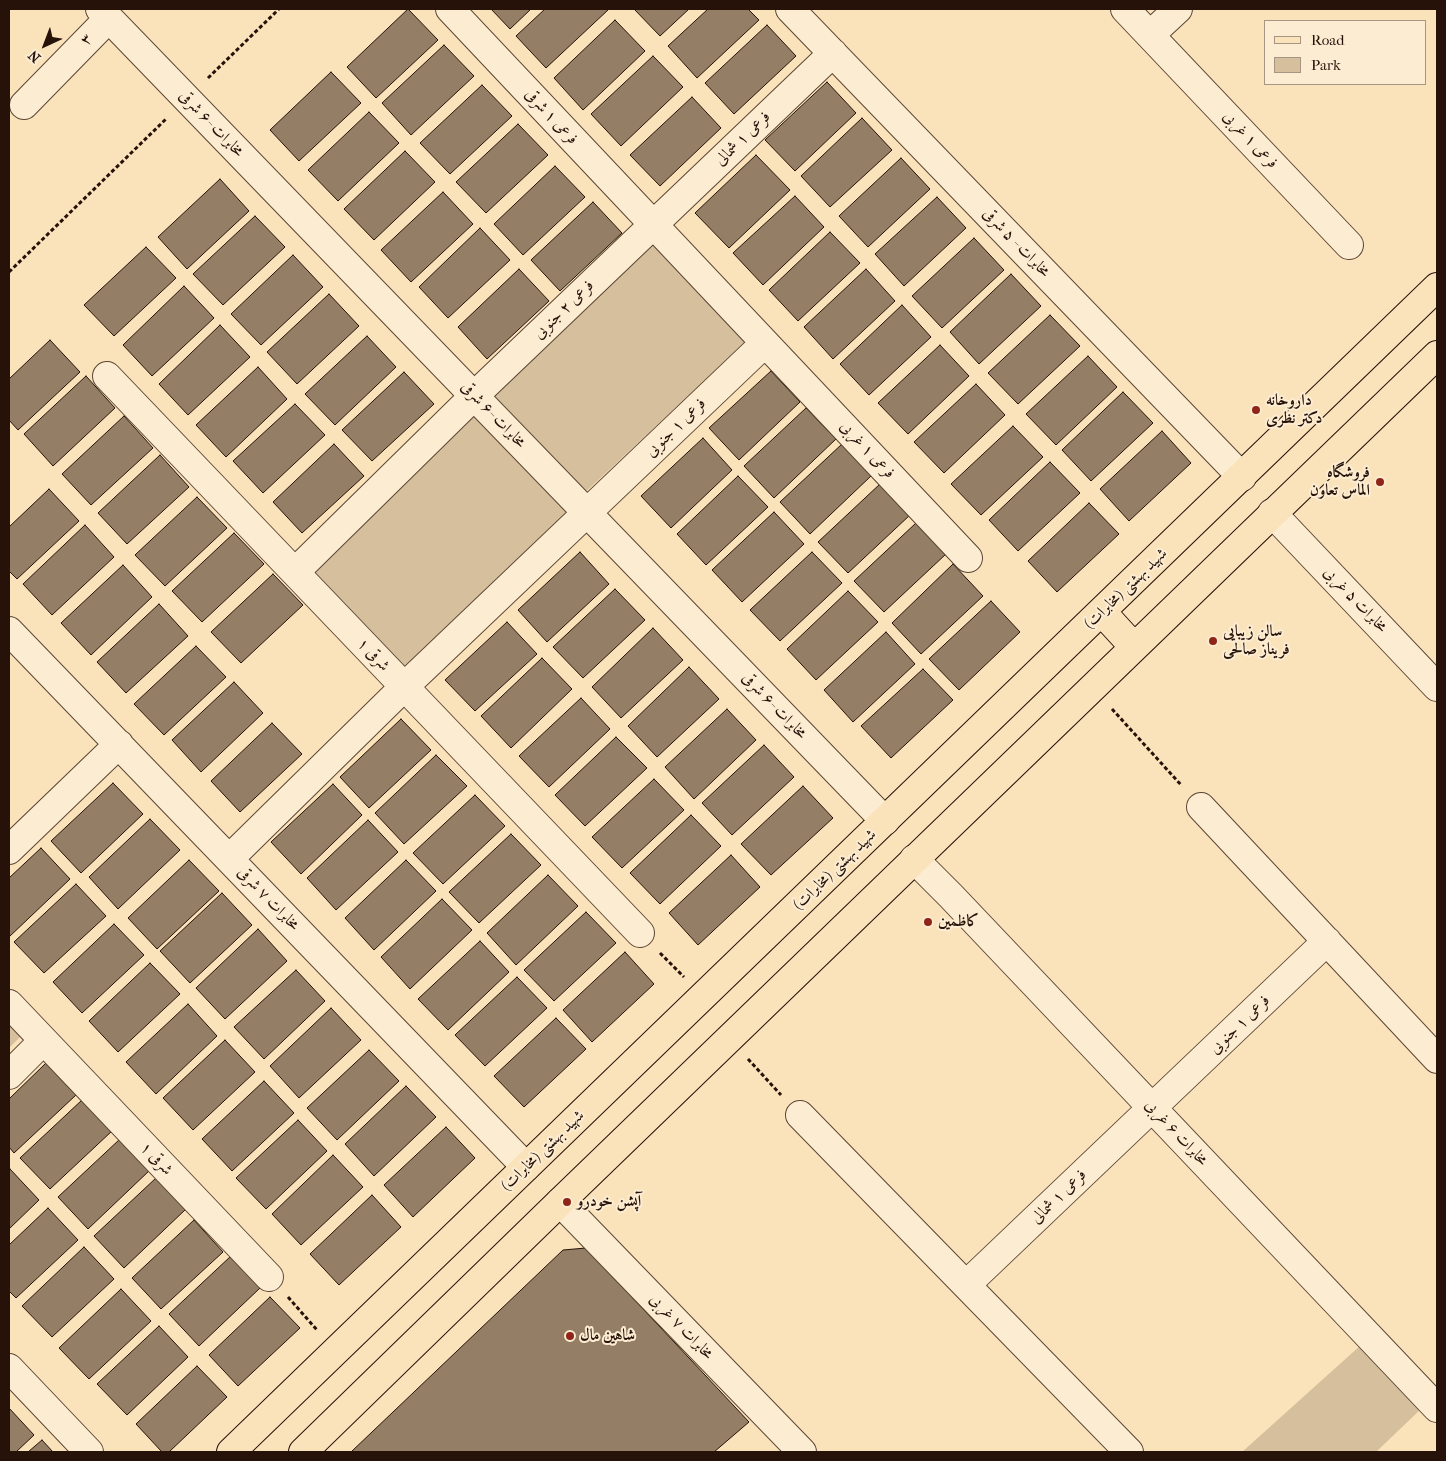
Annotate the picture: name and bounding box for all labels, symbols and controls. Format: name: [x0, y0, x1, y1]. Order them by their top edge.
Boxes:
north arrow: [20, 20, 70, 70]
legend: [1264, 20, 1426, 85]
street label: ۳: [77, 30, 97, 50]
text: Road: [1311, 31, 1344, 49]
text: N: [25, 46, 44, 66]
text: Park: [1311, 56, 1341, 74]
street label: فرعی ۱ شرقی: [520, 85, 582, 149]
street label: مخابرات -۶ شرقی: [174, 87, 248, 161]
street label: فرعی ۱ غربی: [1218, 107, 1282, 173]
street label: فرعی ۱ شمالی: [711, 108, 775, 170]
street label: مخابرات - ۵ شرقی: [978, 204, 1054, 282]
street label: فرعی ۲ جنوبی: [530, 277, 598, 343]
street label: مخابرات -۶ شرقی: [456, 378, 530, 452]
place label: داروخانه دکتر نظری: [1266, 391, 1322, 429]
street label: فرعی ۱ جنوبی: [642, 395, 710, 461]
marker: داروخانه دکتر نظری: [1250, 404, 1262, 416]
street label: فرعی ۱ غربی: [835, 417, 899, 483]
place label: فروشگاه الماس تعاون: [1310, 463, 1370, 501]
marker: فروشگاه الماس تعاون: [1374, 476, 1386, 488]
street label: شهید بهشتی (مخابرات): [1080, 544, 1172, 634]
street label: مخابرات ۵ غربی: [1319, 563, 1391, 637]
place label: سالن زیبایی فریناز صالحی: [1223, 622, 1290, 660]
street label: شرقی ۱: [353, 634, 393, 676]
marker: سالن زیبایی فریناز صالحی: [1207, 635, 1219, 647]
street label: مخابرات -۶ شرقی: [737, 669, 811, 743]
street label: شهید بهشتی (مخابرات): [789, 825, 881, 915]
street label: مخابرات ۷ شرقی: [233, 863, 303, 935]
place label: کاظمین: [938, 912, 979, 932]
marker: کاظمین: [922, 916, 934, 928]
street label: فرعی ۱ جنوبی: [1206, 992, 1274, 1058]
street label: مخابرات ۶ غربی: [1140, 1096, 1212, 1170]
street label: شهید بهشتی (مخابرات): [497, 1106, 589, 1196]
street label: شرقی ۱: [136, 1138, 176, 1180]
street label: فرعی ۱ شمالی: [1027, 1166, 1091, 1228]
place label: آپشن خودرو: [577, 1192, 641, 1212]
marker: آپشن خودرو: [561, 1196, 573, 1208]
street label: مخابرات ۷ غربی: [645, 1290, 717, 1364]
place label: شاهین مال: [580, 1326, 635, 1346]
marker: شاهین مال: [564, 1330, 576, 1342]

